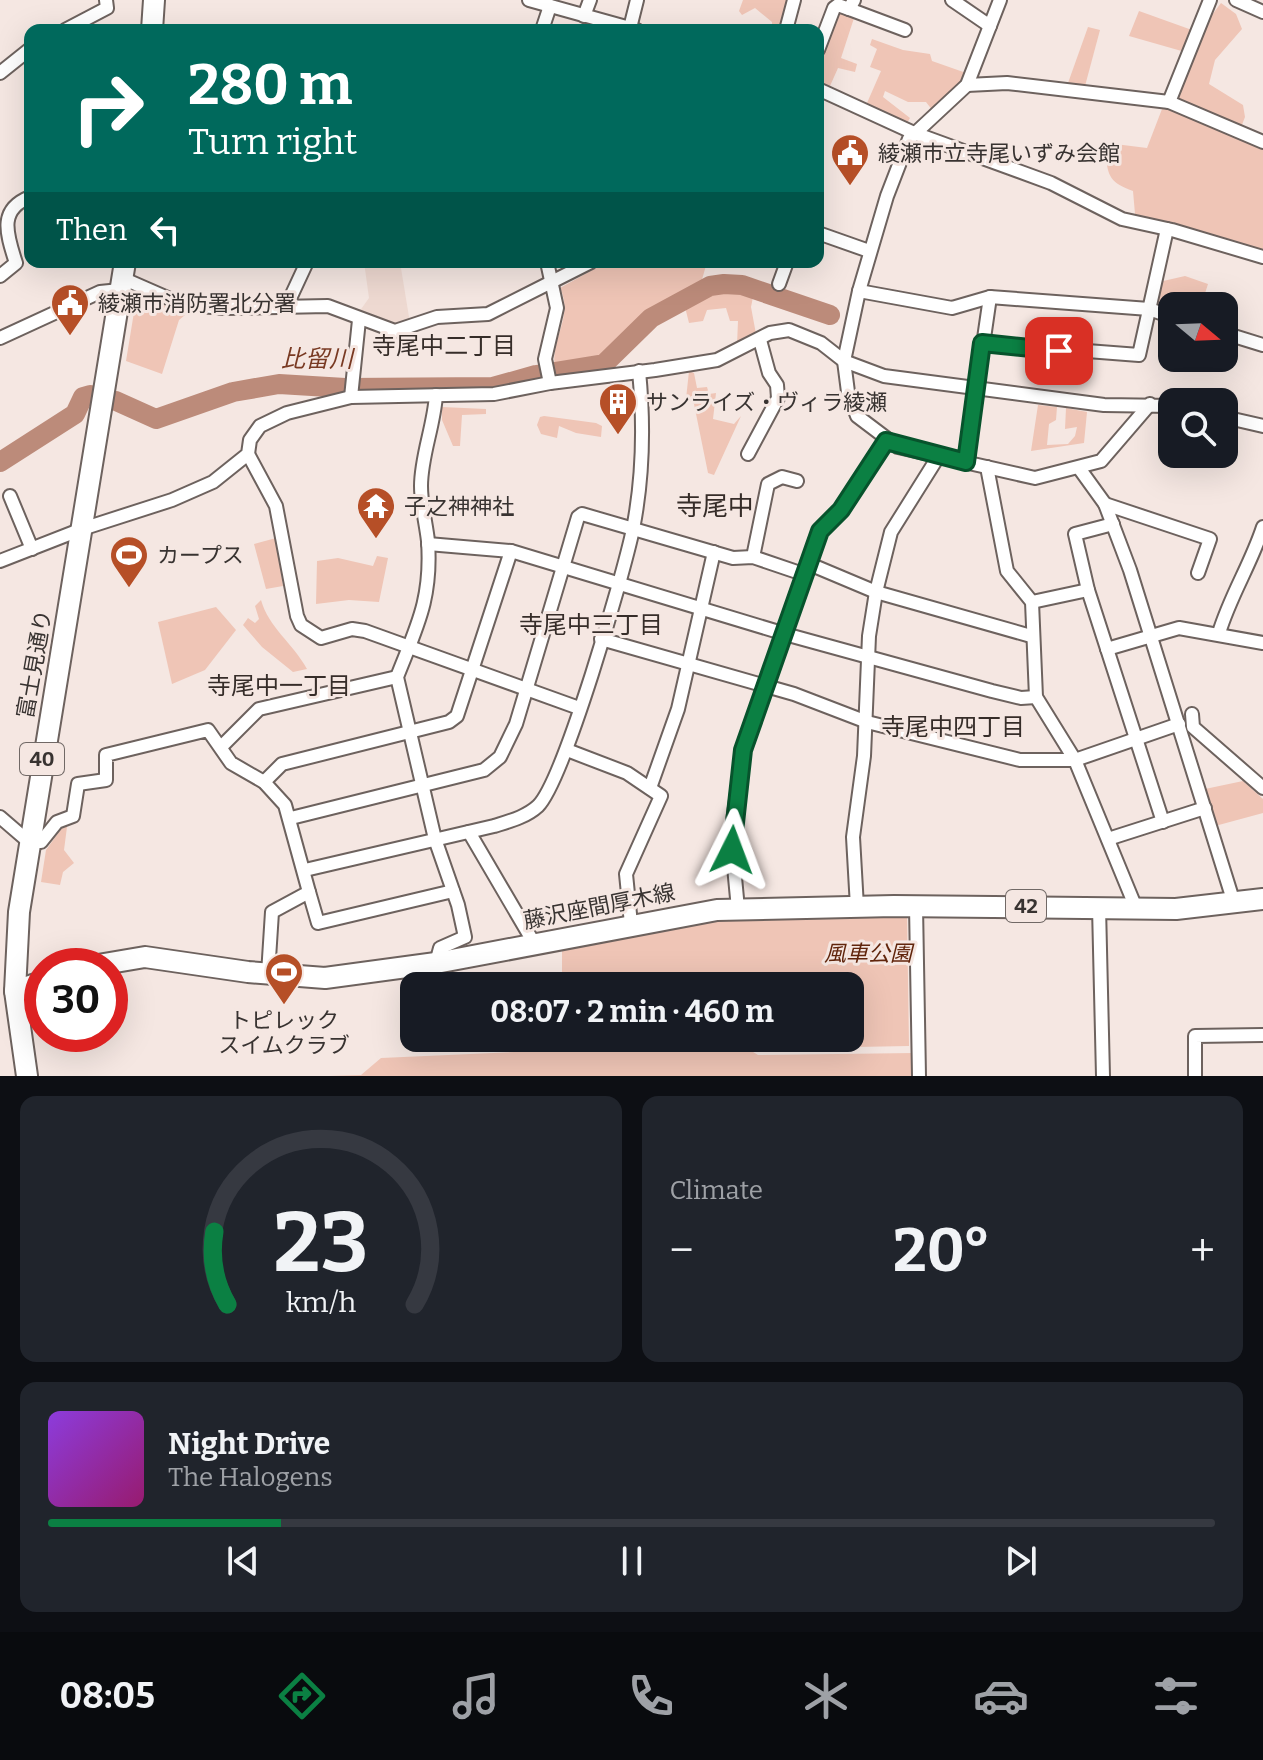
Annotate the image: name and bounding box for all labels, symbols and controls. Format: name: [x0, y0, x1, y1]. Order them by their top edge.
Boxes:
text: 280 m: [188, 52, 352, 119]
icon: right: [56, 56, 160, 160]
text: Turn right: [188, 120, 357, 164]
public building icon: 綾瀬市立寺尾いずみ会館: [829, 132, 871, 187]
place label: 綾瀬市立寺尾いずみ会館: [878, 140, 1120, 167]
icon: left: [143, 208, 187, 252]
text: Then: [56, 212, 127, 248]
public building icon: 綾瀬市消防署北分署: [49, 282, 91, 337]
place label: 綾瀬市消防署北分署: [98, 290, 296, 317]
north arrow: [1158, 292, 1238, 372]
map controls: [1158, 292, 1238, 468]
pin: [1025, 317, 1093, 385]
icon: arrive: [1037, 329, 1081, 373]
district label: 寺尾中二丁目: [372, 332, 516, 360]
water label: 比留川: [281, 345, 356, 373]
building icon: サンライズ・ヴィラ綾瀬: [597, 381, 639, 436]
button: search: [1158, 388, 1238, 468]
place label: サンライズ・ヴィラ綾瀬: [646, 389, 887, 416]
temple icon: 子之神神社: [355, 485, 397, 540]
district label: 寺尾中: [676, 491, 754, 522]
place label: 子之神神社: [404, 493, 514, 520]
sports icon: カープス: [108, 534, 150, 589]
place label: カープス: [157, 542, 244, 569]
street label: 富士見通り: [12, 608, 57, 721]
district label: 寺尾中三丁目: [519, 611, 663, 639]
district label: 寺尾中一丁目: [207, 672, 351, 700]
district label: 寺尾中四丁目: [881, 713, 1025, 741]
road number: 40: [20, 743, 64, 775]
position arrow: [690, 808, 774, 892]
street label: 藤沢座間厚木線: [521, 879, 677, 934]
road number: 42: [1006, 890, 1046, 922]
park label: 風車公園: [824, 940, 915, 967]
speed limit sign: 30: [24, 948, 128, 1052]
sports icon: トピレック スイムクラブ: [263, 951, 305, 1006]
text: 08:07 · 2 min · 460 m: [490, 994, 774, 1030]
place label: トピレック スイムクラブ: [218, 1007, 350, 1059]
text: Climate: [670, 1175, 763, 1206]
text: 23: [273, 1193, 368, 1293]
text: 20°: [893, 1215, 991, 1287]
text: −: [670, 1224, 694, 1277]
text: +: [1190, 1224, 1215, 1277]
text: km/h: [285, 1285, 356, 1320]
text: Night Drive: [168, 1426, 330, 1462]
text: The Halogens: [168, 1462, 333, 1493]
icon: previous: [221, 1539, 265, 1583]
icon: pause: [610, 1539, 654, 1583]
icon: next: [999, 1539, 1043, 1583]
icon: directions: [274, 1668, 330, 1724]
icon: music: [448, 1668, 504, 1724]
icon: phone: [623, 1668, 679, 1724]
icon: climate: [798, 1668, 854, 1724]
icon: car: [973, 1668, 1029, 1724]
icon: filters: [1148, 1668, 1204, 1724]
text: 08:05: [59, 1674, 155, 1718]

